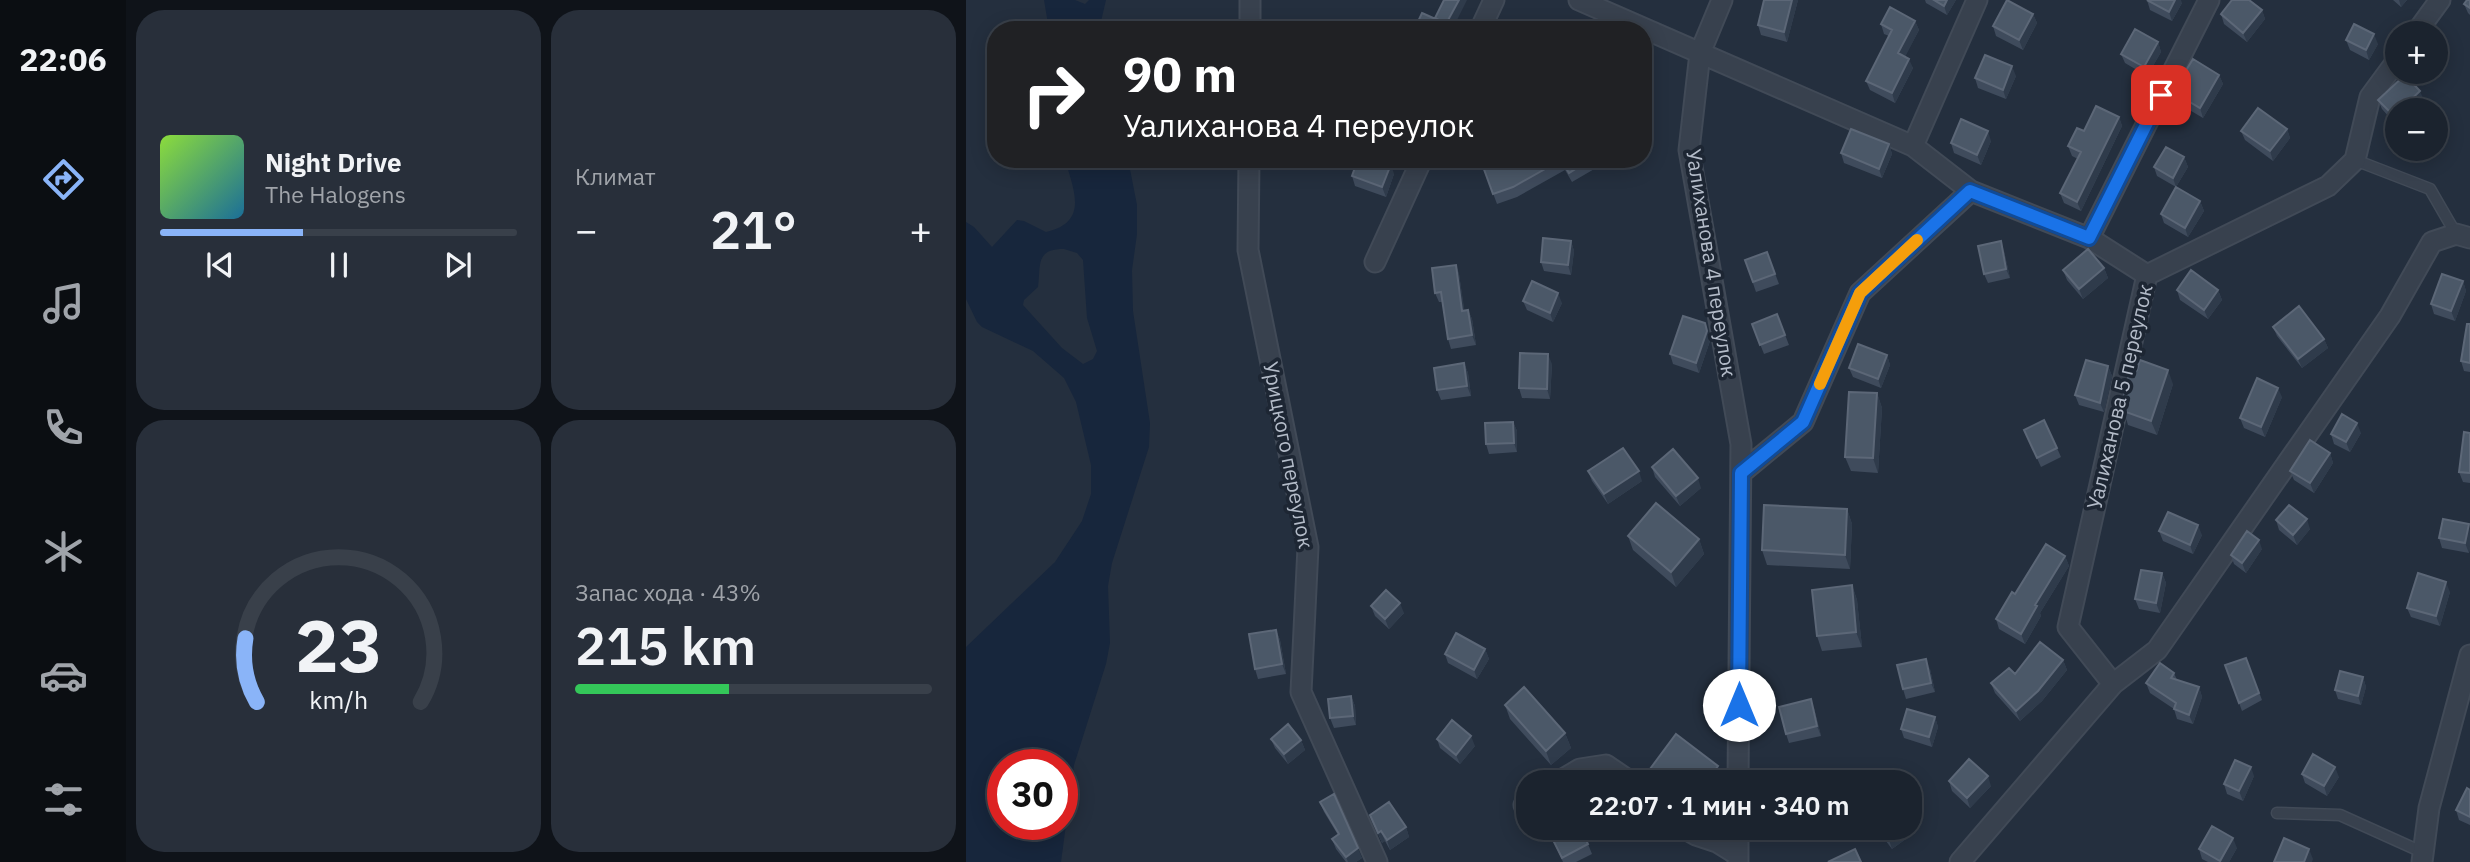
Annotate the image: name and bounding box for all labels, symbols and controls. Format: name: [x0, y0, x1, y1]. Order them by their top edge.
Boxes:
map controls: [2385, 21, 2448, 161]
button: +: [2385, 21, 2448, 84]
text: 22:06: [19, 38, 107, 80]
text: 90 m: [1123, 42, 1237, 105]
icon: right: [1008, 49, 1099, 140]
pin: [2131, 65, 2191, 125]
icon: arrive: [2142, 76, 2180, 114]
button: −: [2385, 98, 2448, 161]
text: Уалиханова 4 переулок: [1123, 104, 1474, 146]
text: Night Drive: [265, 145, 402, 179]
street label: Уалиханова 4 переулок: [1680, 147, 1744, 379]
icon: directions: [39, 155, 88, 204]
text: Климат: [575, 161, 656, 191]
text: The Halogens: [265, 179, 406, 209]
text: 21°: [710, 196, 797, 263]
text: −: [575, 205, 598, 254]
text: +: [909, 205, 932, 254]
icon: previous: [201, 246, 239, 284]
icon: pause: [320, 246, 358, 284]
icon: next: [439, 246, 477, 284]
icon: music: [39, 279, 88, 328]
street label: Уалиханова 5 переулок: [2079, 281, 2159, 512]
street label: Урицкого переулок: [1257, 359, 1321, 551]
icon: phone: [39, 403, 88, 452]
icon: climate: [39, 527, 88, 576]
text: Запас хода · 43%: [575, 577, 761, 607]
text: 23: [295, 597, 382, 692]
text: 215 km: [575, 612, 756, 679]
icon: car: [39, 651, 88, 700]
position arrow: [1702, 668, 1776, 742]
text: km/h: [309, 683, 368, 716]
speed limit sign: 30: [987, 749, 1078, 840]
icon: filters: [39, 775, 88, 824]
text: 22:07 · 1 мин · 340 m: [1588, 788, 1850, 822]

